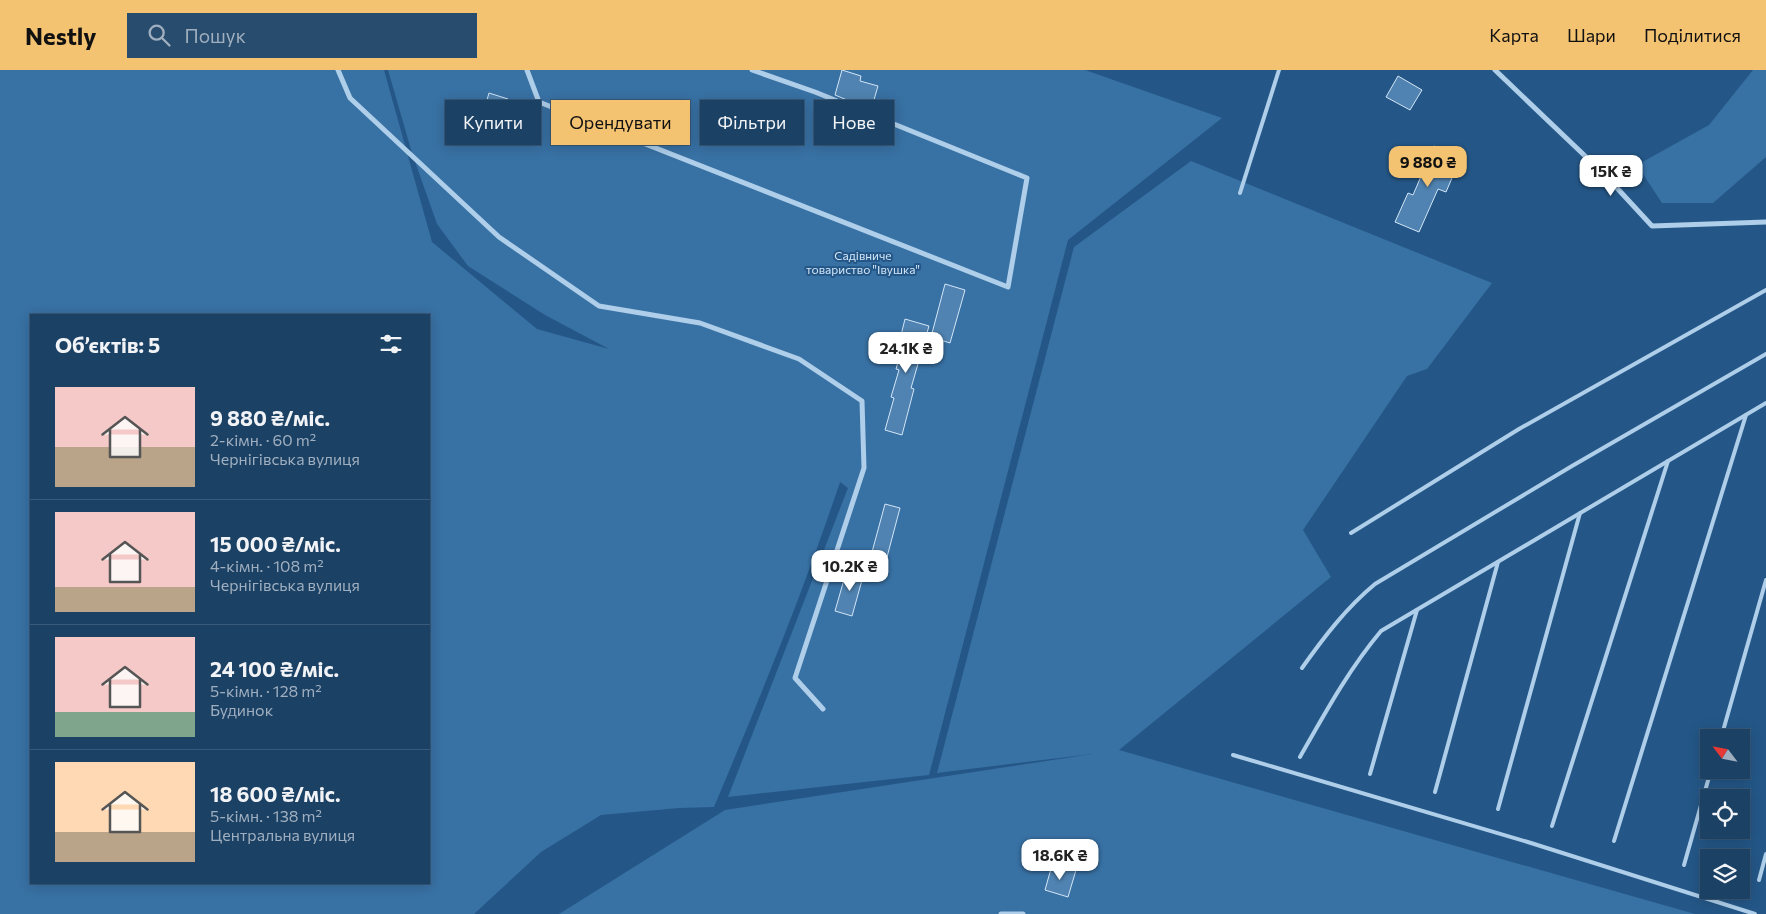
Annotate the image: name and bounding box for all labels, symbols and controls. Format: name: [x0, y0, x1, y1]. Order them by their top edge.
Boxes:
search box: [127, 13, 477, 58]
text: Nestly: [25, 21, 97, 50]
icon: search: [145, 21, 173, 49]
text: Пошук: [185, 24, 246, 47]
text: Карта: [1489, 24, 1539, 46]
text: Шари: [1567, 24, 1616, 46]
text: Поділитися: [1644, 24, 1741, 46]
chip: Купити: [445, 100, 541, 145]
chip: Орендувати: [551, 100, 690, 145]
chip: Фільтри: [700, 100, 804, 145]
chip: Нове: [814, 100, 894, 145]
pin: 9 880 ₴: [1382, 146, 1474, 188]
text: 9 880 ₴: [1400, 152, 1456, 171]
pin: 15K ₴: [1576, 154, 1646, 197]
text: 15K ₴: [1591, 161, 1631, 180]
park label: Садівниче товариство "Івушка": [806, 248, 920, 276]
icon: filters: [377, 330, 405, 358]
text: Об’єктів: 5: [55, 332, 160, 357]
pin: 24.1K ₴: [860, 332, 952, 374]
text: 24.1K ₴: [879, 338, 933, 357]
text: 9 880 ₴/міс.: [210, 405, 330, 430]
icon: home: [95, 407, 155, 467]
text: 2-кімн. · 60 m²: [210, 430, 316, 449]
text: Чернігівська вулиця: [210, 449, 360, 468]
text: 15 000 ₴/міс.: [210, 531, 341, 556]
icon: home: [95, 532, 155, 592]
pin: 10.2K ₴: [804, 550, 896, 592]
text: 4-кімн. · 108 m²: [210, 556, 324, 575]
text: 10.2K ₴: [822, 556, 878, 575]
text: Чернігівська вулиця: [210, 575, 360, 594]
text: 24 100 ₴/міс.: [210, 656, 339, 681]
icon: home: [95, 657, 155, 717]
text: 5-кімн. · 128 m²: [210, 681, 322, 700]
text: Будинок: [210, 700, 273, 719]
north arrow: [1700, 729, 1750, 779]
map controls: [1700, 729, 1750, 899]
text: 18 600 ₴/міс.: [210, 781, 341, 806]
icon: home: [95, 782, 155, 842]
button: locate: [1700, 789, 1750, 839]
text: 5-кімн. · 138 m²: [210, 806, 322, 825]
text: Центральна вулиця: [210, 825, 355, 844]
pin: 18.6K ₴: [1014, 838, 1106, 881]
text: 18.6K ₴: [1032, 845, 1088, 864]
button: layers: [1700, 849, 1750, 899]

